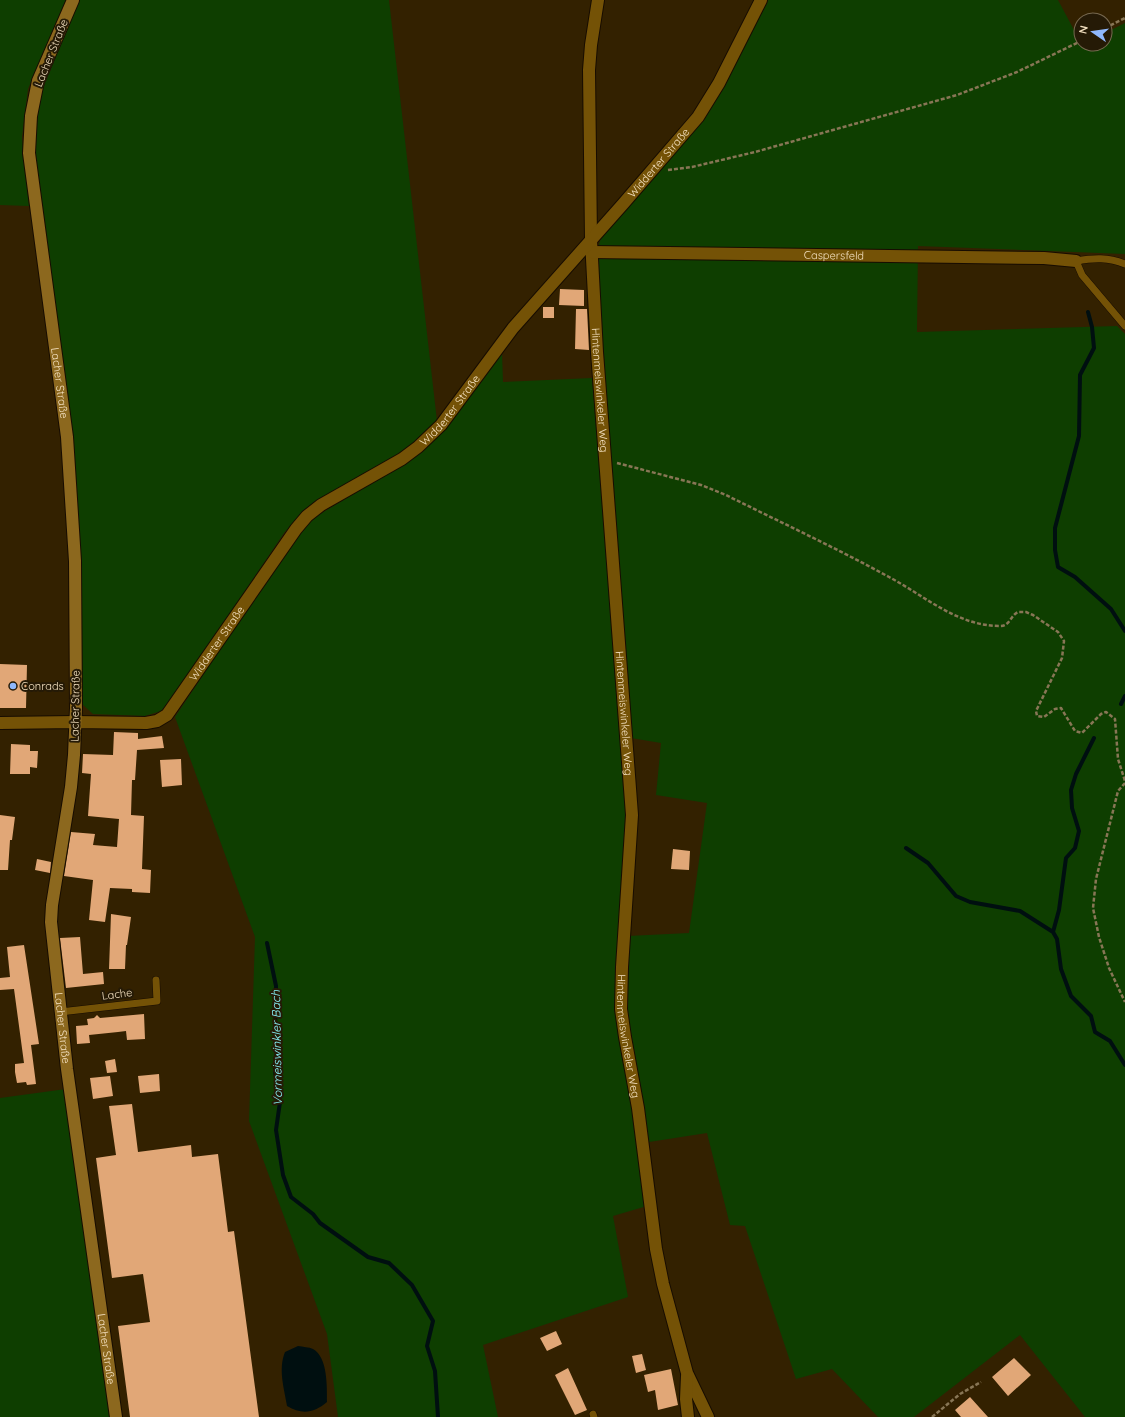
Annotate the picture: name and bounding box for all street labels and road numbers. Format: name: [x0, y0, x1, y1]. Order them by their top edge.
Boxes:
street label: Lacher Straße: [31, 17, 71, 89]
street label: Widderter Straße: [625, 125, 692, 201]
street label: Caspersfeld: [804, 248, 864, 263]
street label: Hintenmeiswinkeler Weg: [589, 327, 612, 453]
street label: Lacher Straße: [48, 347, 71, 419]
street label: Widderter Straße: [417, 372, 483, 449]
street label: Widderter Straße: [186, 603, 247, 683]
street label: Hintenmeiswinkeler Weg: [613, 650, 636, 776]
street label: Lacher Straße: [67, 670, 83, 742]
street label: Hintenmeiswinkeler Weg: [614, 974, 643, 1099]
street label: Lache: [101, 985, 133, 1003]
street label: Lacher Straße: [52, 992, 73, 1064]
street label: Lacher Straße: [94, 1312, 118, 1385]

